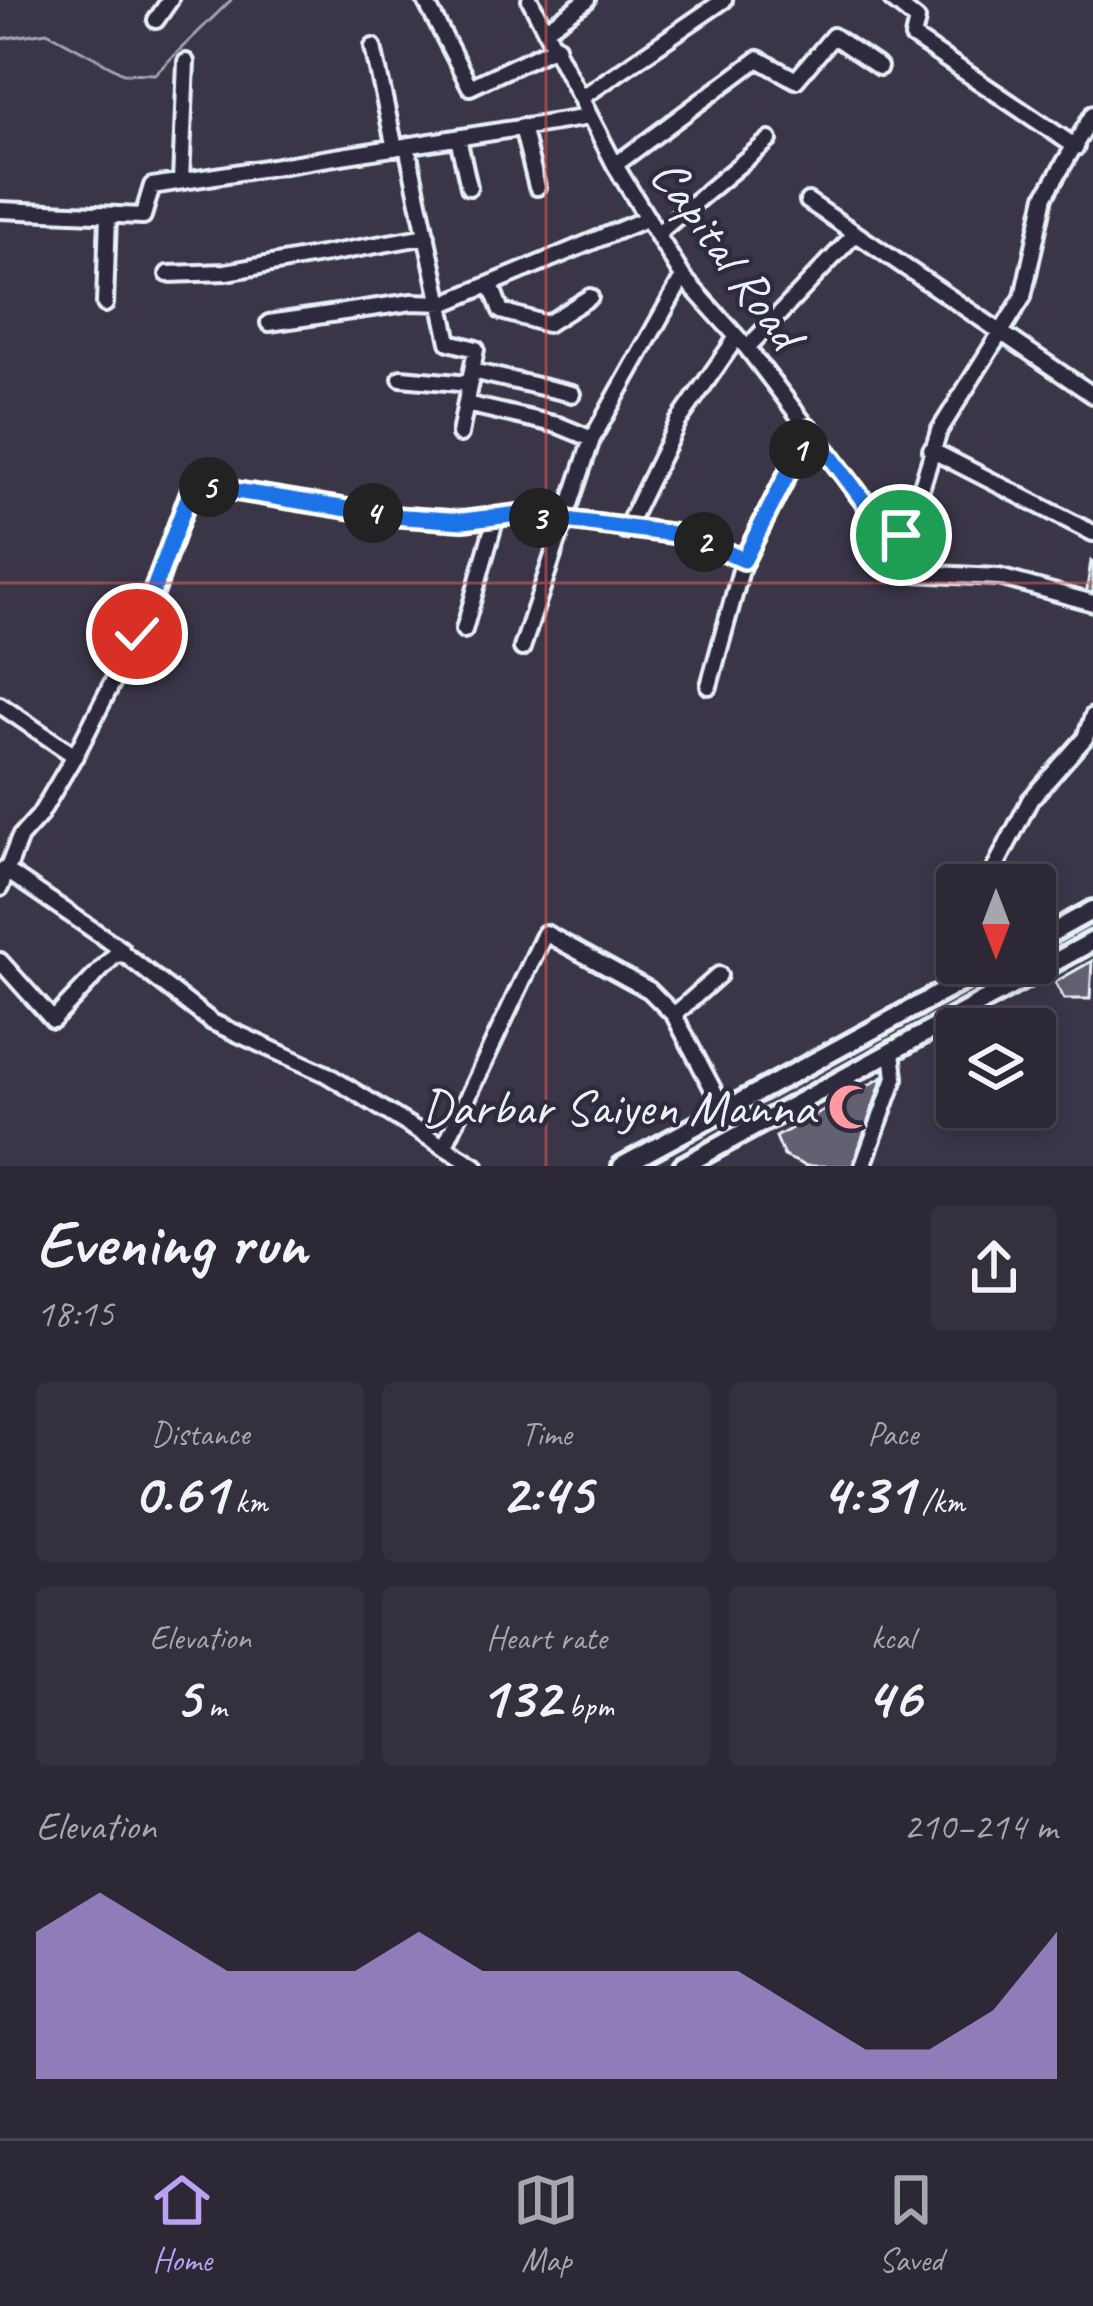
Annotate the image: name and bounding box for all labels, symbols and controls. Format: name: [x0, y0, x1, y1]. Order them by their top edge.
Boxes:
street label: Capital Road: [637, 145, 821, 366]
pin: 1: [769, 419, 829, 479]
text: 1: [792, 428, 806, 470]
pin: 5: [179, 457, 239, 517]
text: 5: [202, 466, 216, 508]
pin: 4: [343, 483, 403, 543]
pin: [850, 484, 952, 586]
pin: 3: [509, 488, 569, 548]
text: 4: [366, 492, 380, 534]
text: 3: [532, 497, 546, 539]
icon: arrive: [868, 502, 934, 568]
pin: 2: [674, 512, 734, 572]
text: 2: [697, 521, 711, 563]
pin: [86, 583, 188, 685]
icon: check: [104, 601, 170, 667]
north arrow: [936, 864, 1056, 984]
map controls: [936, 864, 1056, 1128]
button: layers: [936, 1008, 1056, 1128]
place label: Darbar Saiyen Manna: [421, 1075, 819, 1139]
mosque icon: Darbar Saiyen Manna: [826, 1082, 876, 1132]
text: Evening run: [36, 1202, 306, 1285]
button: share: [931, 1205, 1057, 1331]
text: 18:15: [36, 1289, 114, 1338]
text: Distance: [151, 1413, 249, 1455]
text: Time: [521, 1413, 572, 1455]
text: Pace: [867, 1413, 918, 1455]
text: 0.61: [133, 1455, 227, 1531]
text: 2:45: [501, 1455, 592, 1531]
text: 4:31: [821, 1455, 914, 1531]
text: km: [227, 1481, 267, 1523]
text: /km: [914, 1481, 965, 1523]
text: Elevation: [149, 1617, 251, 1659]
text: Heart rate: [486, 1617, 607, 1659]
text: kcal: [871, 1617, 915, 1659]
text: 5: [174, 1659, 200, 1735]
text: 132: [479, 1659, 560, 1735]
text: 46: [865, 1659, 920, 1735]
text: m: [200, 1685, 226, 1727]
text: bpm: [560, 1685, 614, 1727]
text: Elevation: [36, 1802, 156, 1851]
text: 210–214 m: [903, 1802, 1057, 1851]
tab: Home: [149, 2167, 215, 2281]
tab: Map: [513, 2167, 579, 2281]
tab: Saved: [878, 2167, 944, 2281]

